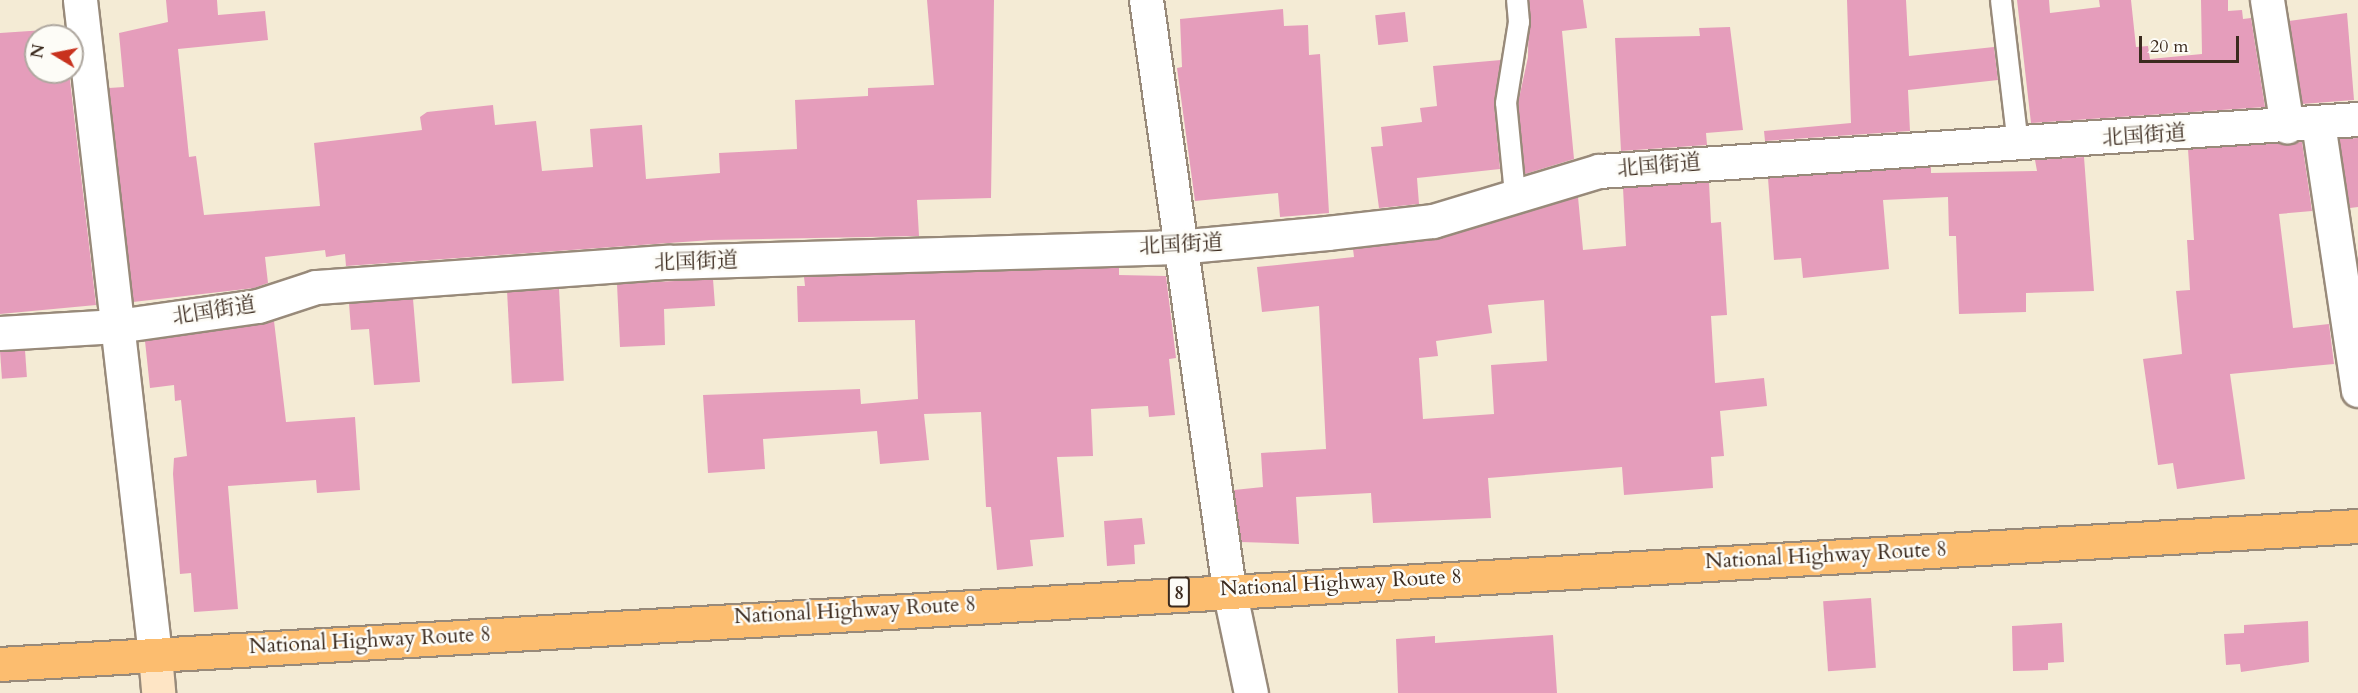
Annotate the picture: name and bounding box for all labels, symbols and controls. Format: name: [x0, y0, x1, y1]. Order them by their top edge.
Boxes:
north arrow: [24, 24, 84, 84]
scale bar: [2142, 24, 2242, 62]
text: 20 m: [2150, 34, 2189, 59]
text: N: [26, 42, 50, 60]
street label: 北国街道: [2101, 121, 2187, 151]
street label: 北国街道: [1616, 150, 1702, 182]
street label: 北国街道: [1138, 230, 1224, 260]
street label: 北国街道: [654, 248, 738, 276]
street label: 北国街道: [171, 292, 257, 330]
street label: National Highway Route 8: [1704, 537, 1948, 575]
street label: National Highway Route 8: [1219, 564, 1463, 602]
road number: 8: [1167, 575, 1191, 609]
street label: National Highway Route 8: [733, 592, 977, 630]
street label: National Highway Route 8: [248, 622, 492, 660]

